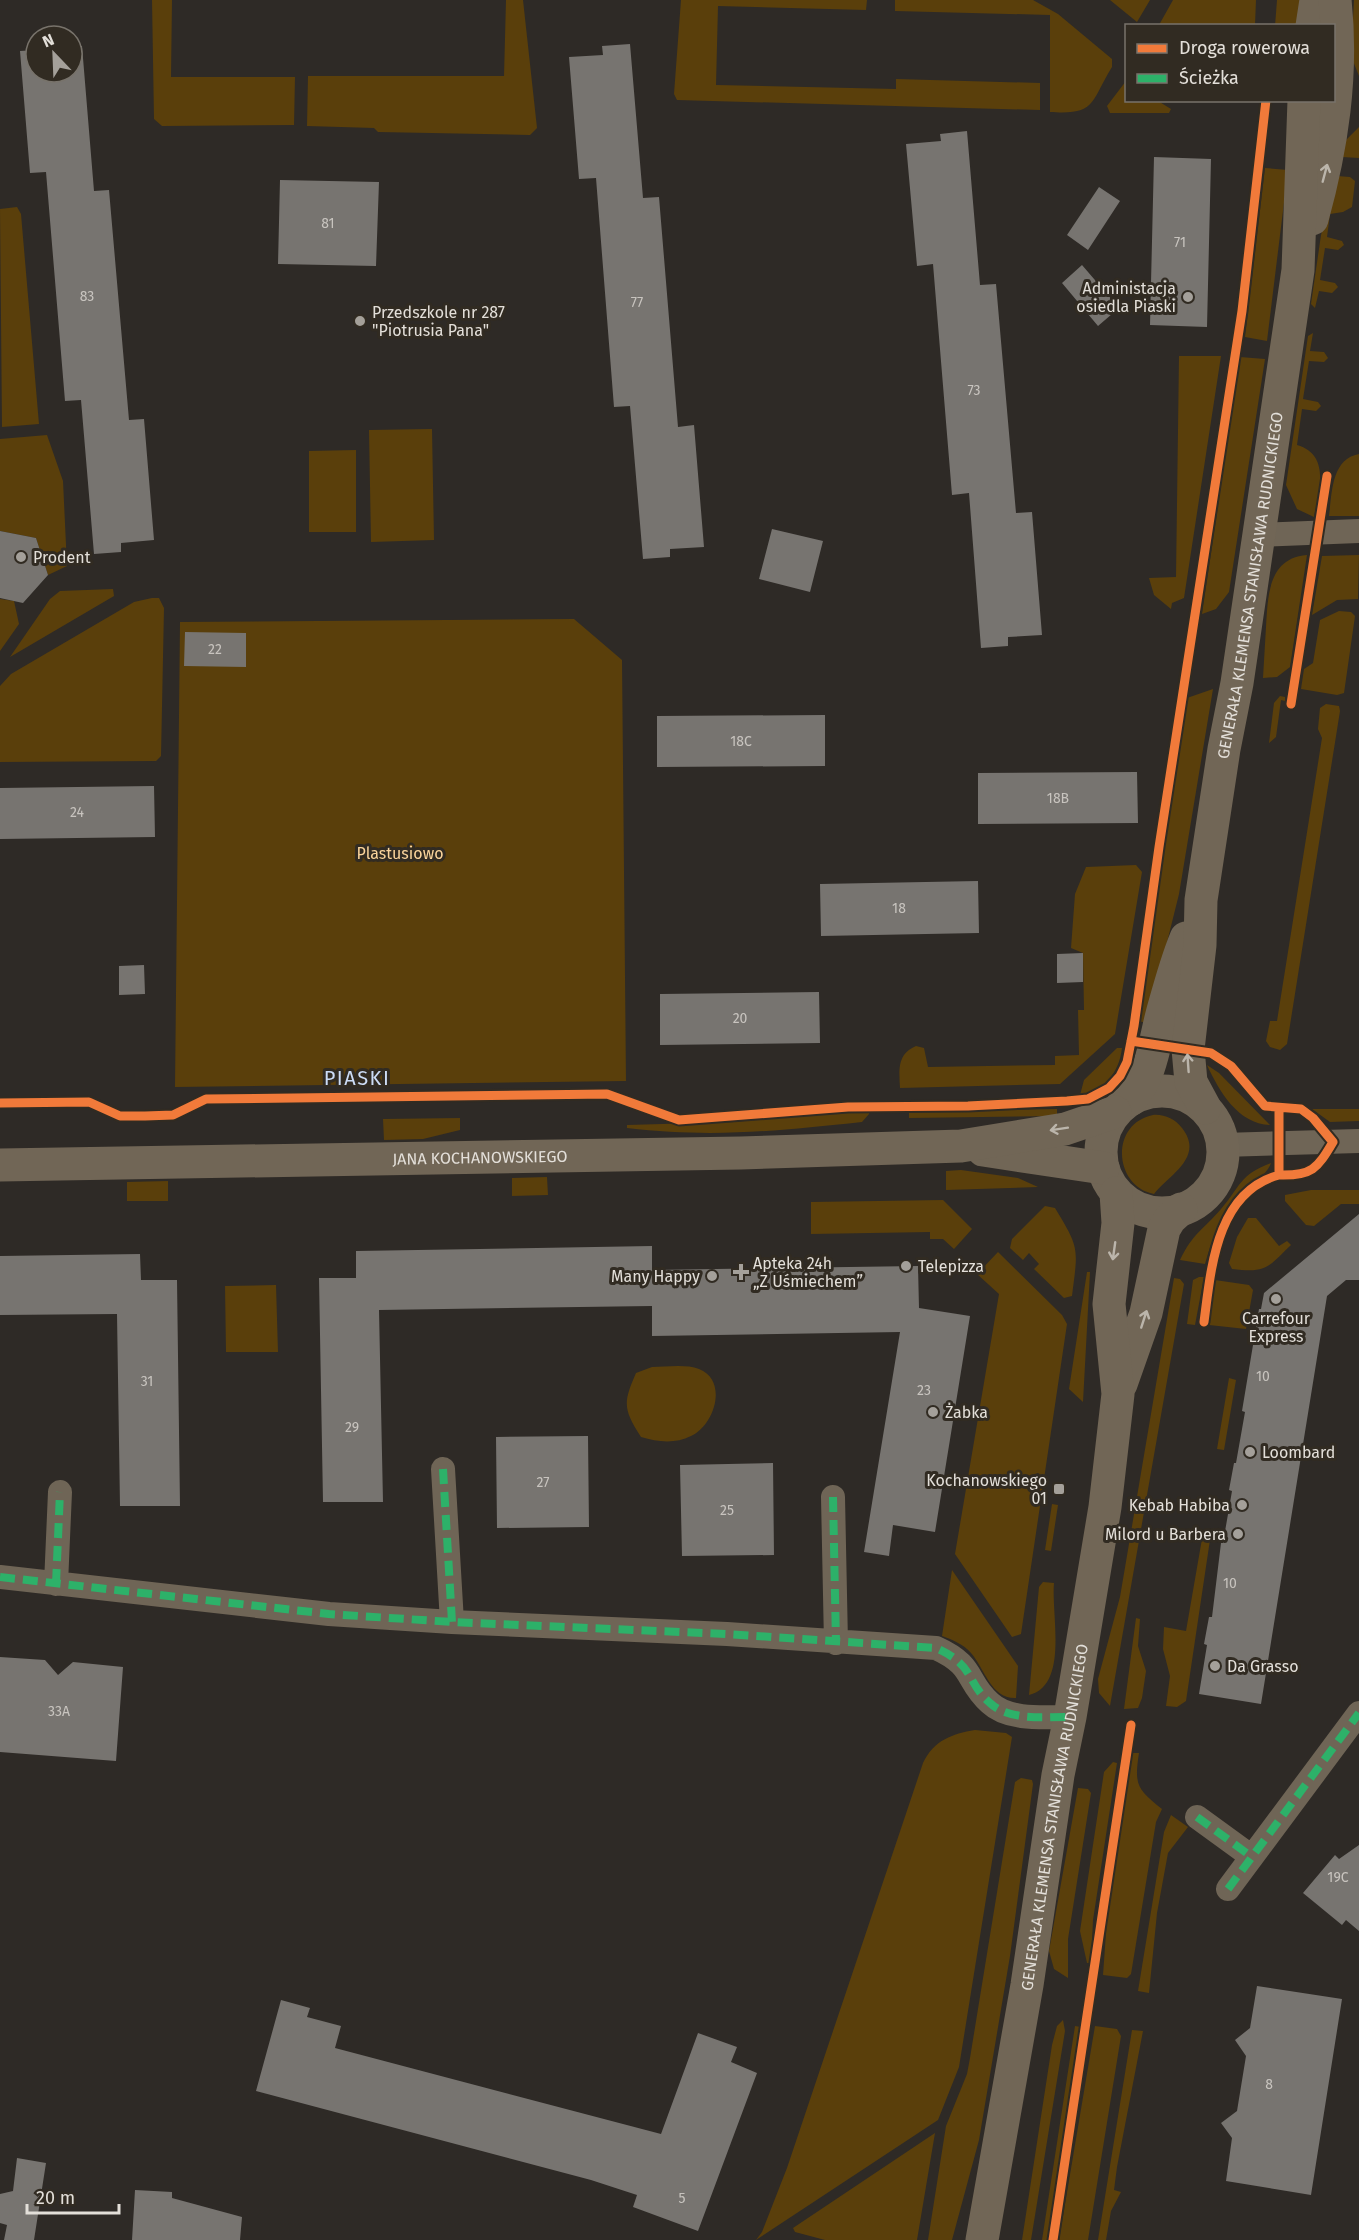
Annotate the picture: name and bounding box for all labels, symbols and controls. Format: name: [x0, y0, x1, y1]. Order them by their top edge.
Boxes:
north arrow: [24, 24, 84, 84]
legend: [1125, 24, 1335, 102]
text: N: [40, 30, 57, 51]
text: Droga rowerowa: [1179, 37, 1310, 59]
text: Ścieżka: [1179, 67, 1239, 89]
one-way arrow: [1320, 164, 1331, 183]
house number: 81: [321, 215, 335, 232]
house number: 71: [1174, 234, 1186, 251]
place label: Administacja osiedla Piaski: [1076, 279, 1176, 316]
house number: 83: [80, 288, 94, 305]
marker: Administacja osiedla Piaski: [1181, 290, 1195, 304]
house number: 77: [631, 294, 643, 311]
place label: Przedszkole nr 287 "Piotrusia Pana": [372, 303, 505, 340]
marker: Przedszkole nr 287 "Piotrusia Pana": [353, 314, 367, 328]
house number: 73: [967, 382, 981, 399]
street label: GENERAŁA KLEMENSA STANISŁAWA RUDNICKIEGO: [1213, 410, 1286, 760]
place label: Prodent: [33, 548, 91, 567]
marker: Prodent: [14, 550, 28, 564]
house number: 22: [208, 641, 222, 658]
house number: 18C: [730, 733, 752, 750]
house number: 18B: [1047, 790, 1069, 807]
house number: 24: [70, 804, 85, 821]
park label: Plastusiowo: [357, 844, 444, 863]
house number: 18: [892, 900, 906, 917]
house number: 20: [733, 1010, 748, 1027]
one-way arrow: [1183, 1054, 1194, 1074]
district label: PIASKI: [324, 1066, 390, 1090]
one-way arrow: [1050, 1124, 1069, 1135]
street label: JANA KOCHANOWSKIEGO: [392, 1146, 568, 1168]
one-way arrow: [1109, 1240, 1120, 1260]
place label: Apteka 24h „Z Uśmiechem”: [753, 1254, 863, 1291]
place label: Telepizza: [918, 1257, 984, 1276]
marker: Telepizza: [899, 1259, 913, 1273]
marker: Apteka 24h „Z Uśmiechem”: [734, 1265, 748, 1279]
place label: Many Happy: [611, 1267, 700, 1286]
marker: Many Happy: [705, 1269, 719, 1283]
marker: Carrefour Express: [1269, 1292, 1283, 1306]
place label: Carrefour Express: [1242, 1309, 1311, 1346]
one-way arrow: [1139, 1310, 1150, 1329]
house number: 10: [1256, 1368, 1270, 1385]
house number: 31: [141, 1373, 153, 1390]
house number: 23: [917, 1382, 931, 1399]
place label: Żabka: [945, 1402, 988, 1422]
marker: Żabka: [926, 1405, 940, 1419]
house number: 29: [345, 1419, 359, 1436]
place label: Loombard: [1262, 1443, 1335, 1462]
marker: Loombard: [1243, 1445, 1257, 1459]
place label: Kochanowskiego 01: [926, 1471, 1047, 1508]
house number: 27: [536, 1474, 550, 1491]
marker: Kochanowskiego 01: [1052, 1482, 1066, 1496]
place label: Kebab Habiba: [1129, 1496, 1230, 1515]
marker: Kebab Habiba: [1235, 1498, 1249, 1512]
house number: 25: [720, 1502, 734, 1519]
place label: Milord u Barbera: [1105, 1525, 1226, 1544]
marker: Milord u Barbera: [1231, 1527, 1245, 1541]
house number: 10: [1223, 1575, 1237, 1592]
street label: GENERAŁA KLEMENSA STANISŁAWA RUDNICKIEGO: [1017, 1642, 1092, 1992]
place label: Da Grasso: [1227, 1657, 1298, 1676]
marker: Da Grasso: [1208, 1659, 1222, 1673]
house number: 33A: [48, 1703, 70, 1720]
house number: 19C: [1327, 1869, 1349, 1886]
house number: 8: [1265, 2076, 1273, 2093]
scale bar: [27, 2177, 118, 2215]
text: 20 m: [36, 2187, 75, 2209]
house number: 5: [678, 2190, 686, 2207]

